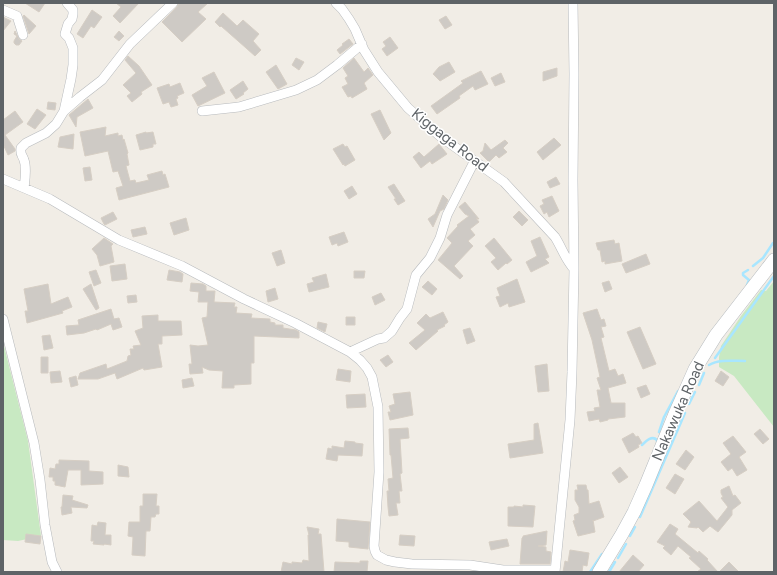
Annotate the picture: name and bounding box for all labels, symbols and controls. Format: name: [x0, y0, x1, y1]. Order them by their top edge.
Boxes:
street label: Kiggaga Road: [408, 104, 492, 176]
street label: Nakawuka Road: [648, 358, 708, 464]

